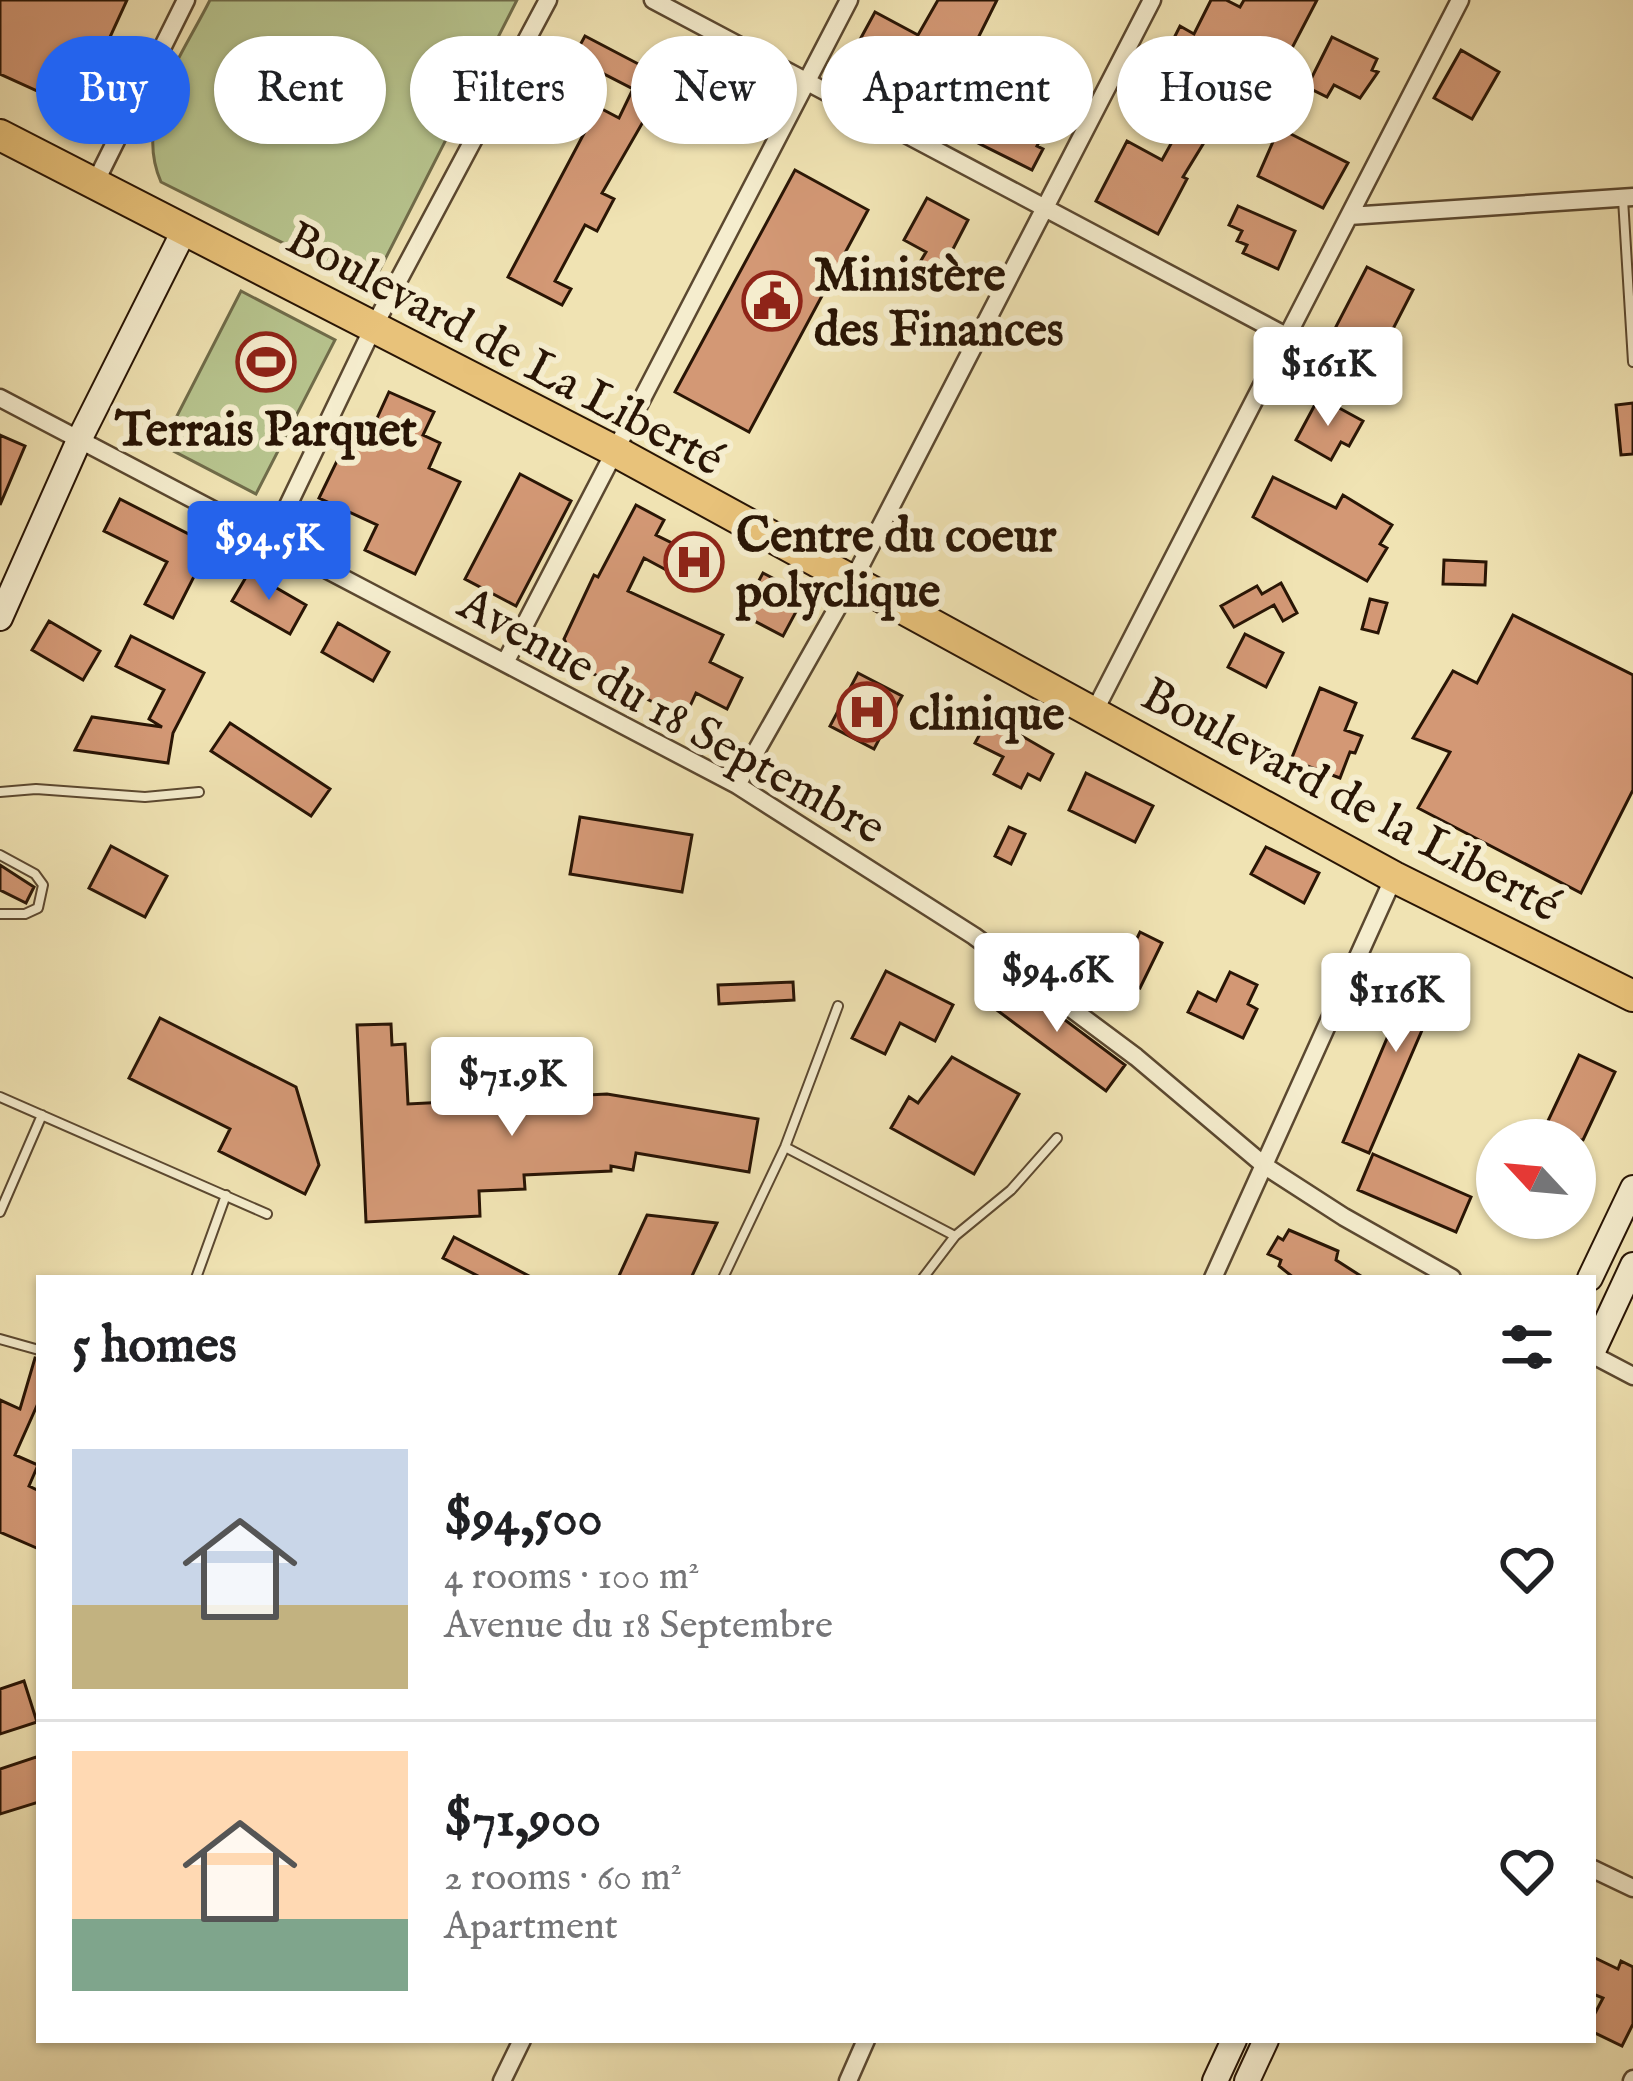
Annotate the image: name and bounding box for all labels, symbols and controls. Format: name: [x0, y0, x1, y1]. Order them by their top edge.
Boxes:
chip: Buy: [36, 36, 190, 144]
chip: Rent: [214, 36, 386, 144]
chip: Filters: [410, 36, 607, 144]
chip: New: [631, 36, 797, 144]
chip: Apartment: [821, 36, 1093, 144]
chip: House: [1117, 36, 1314, 144]
street label: Boulevard de La Liberté: [275, 210, 733, 491]
place label: Ministère des Finances: [814, 247, 1064, 362]
public building icon: Ministère des Finances: [741, 270, 803, 332]
pin: $161K: [1244, 327, 1412, 429]
sports icon: Terrais Parquet: [235, 331, 297, 393]
text: $161K: [1280, 341, 1376, 390]
place label: Terrais Parquet: [114, 402, 418, 462]
pin: $94.5K: [171, 501, 367, 603]
place label: Centre du coeur polyclique: [735, 508, 1057, 623]
text: $94.5K: [214, 515, 324, 564]
hospital icon: Centre du coeur polyclique: [663, 531, 725, 593]
street label: Avenue du 18 Septembre: [446, 575, 895, 860]
street label: Boulevard de la Liberté: [1130, 666, 1570, 937]
hospital icon: clinique: [836, 681, 898, 743]
place label: clinique: [909, 686, 1064, 746]
pin: $94.6K: [959, 933, 1155, 1035]
text: $94.6K: [1001, 947, 1113, 996]
pin: $116K: [1312, 953, 1480, 1055]
text: $116K: [1348, 967, 1444, 1016]
pin: $71.9K: [414, 1037, 610, 1139]
text: $71.9K: [458, 1051, 566, 1100]
north arrow: [1476, 1119, 1596, 1239]
map controls: [1476, 1119, 1596, 1239]
icon: filters: [1494, 1314, 1560, 1380]
text: 5 homes: [72, 1315, 237, 1380]
text: $94,500: [444, 1488, 602, 1553]
icon: home: [168, 1497, 312, 1641]
icon: heart: [1494, 1536, 1560, 1602]
text: 4 rooms · 100 m²: [444, 1553, 700, 1602]
text: Avenue du 18 Septembre: [444, 1602, 833, 1651]
text: $71,900: [444, 1789, 601, 1854]
icon: home: [168, 1799, 312, 1943]
icon: heart: [1494, 1838, 1560, 1904]
text: 2 rooms · 60 m²: [444, 1854, 682, 1903]
text: Apartment: [444, 1903, 618, 1952]

